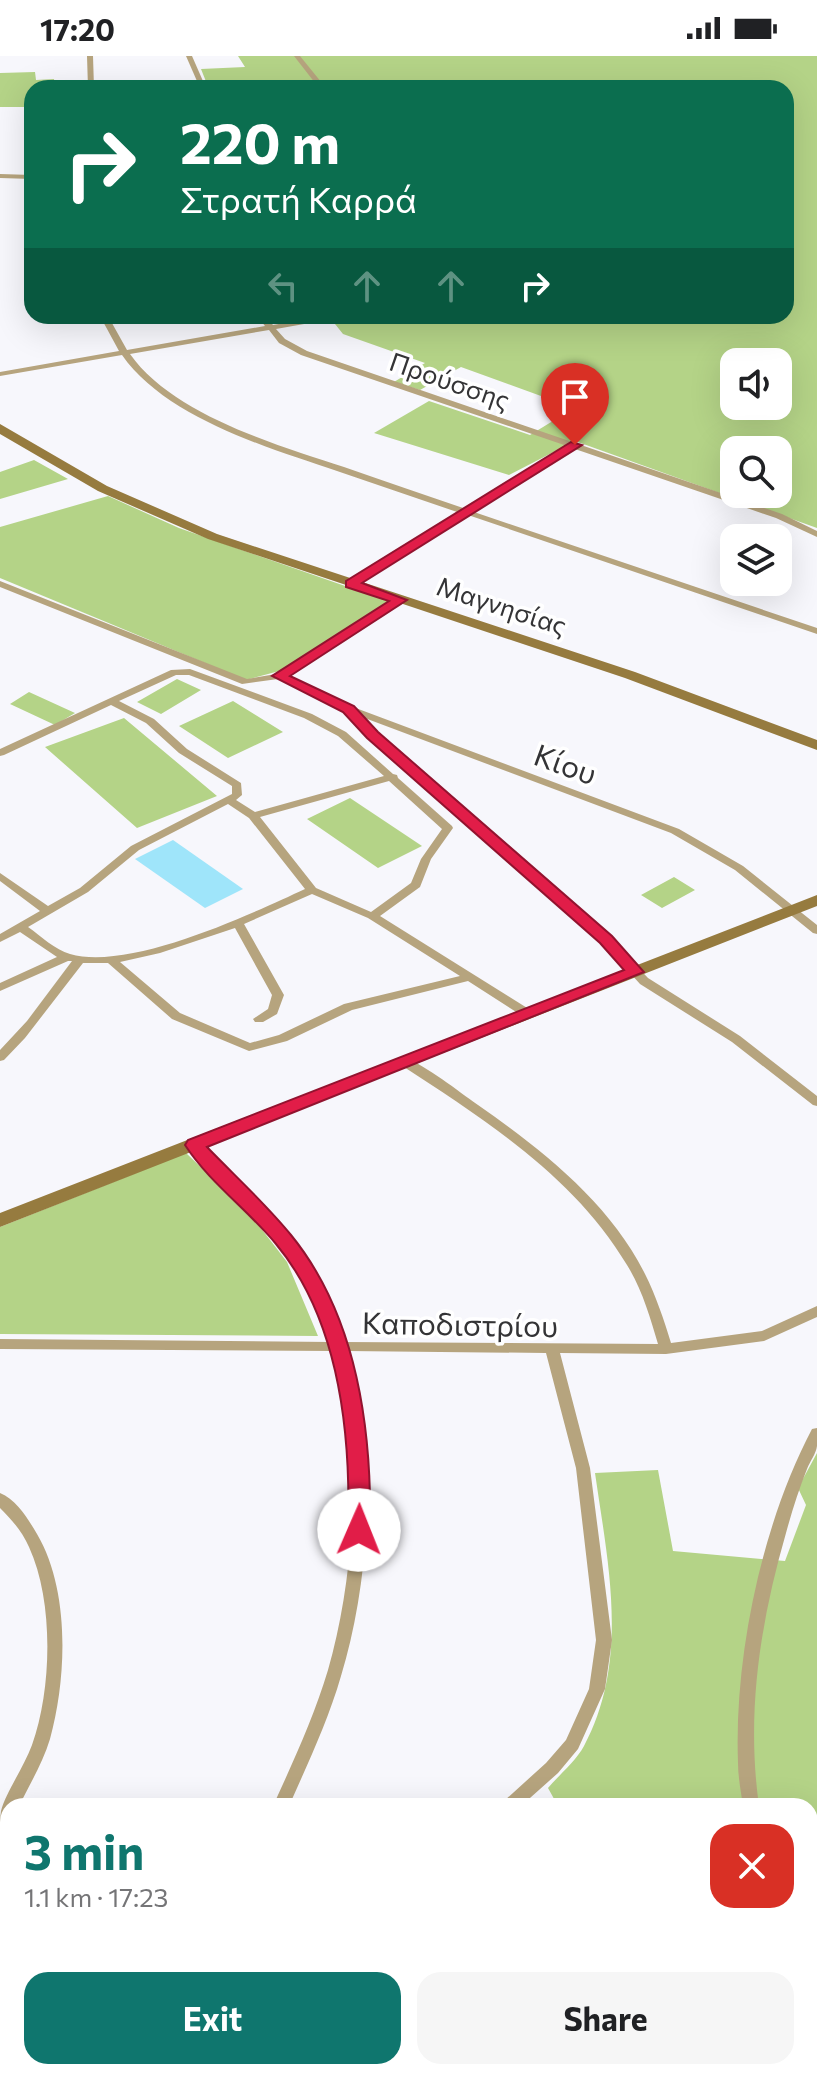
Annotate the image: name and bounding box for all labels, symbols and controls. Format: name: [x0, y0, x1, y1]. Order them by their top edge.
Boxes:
text: 17:20: [40, 10, 115, 47]
text: 220 m: [180, 107, 340, 176]
icon: right: [48, 112, 152, 216]
text: Στρατή Καρρά: [180, 176, 417, 220]
icon: left: [261, 264, 305, 308]
icon: ahead: [345, 264, 389, 308]
icon: ahead: [429, 264, 473, 308]
icon: right: [513, 264, 557, 308]
street label: Προύσσης: [386, 345, 514, 415]
map controls: [720, 348, 792, 596]
button: sound: [720, 348, 792, 420]
pin: [541, 363, 609, 445]
icon: arrive: [553, 375, 597, 419]
button: search: [720, 436, 792, 508]
button: layers: [720, 524, 792, 596]
street label: Μαγνησίας: [433, 569, 571, 641]
street label: Κίου: [530, 735, 602, 791]
street label: Καποδιστρίου: [362, 1303, 558, 1343]
position arrow: [317, 1488, 401, 1572]
text: 3 min: [24, 1821, 144, 1880]
button: close: [710, 1824, 794, 1908]
text: 1.1 km · 17:23: [24, 1881, 168, 1912]
button: Exit: [24, 1972, 401, 2064]
button: Share: [417, 1972, 794, 2064]

